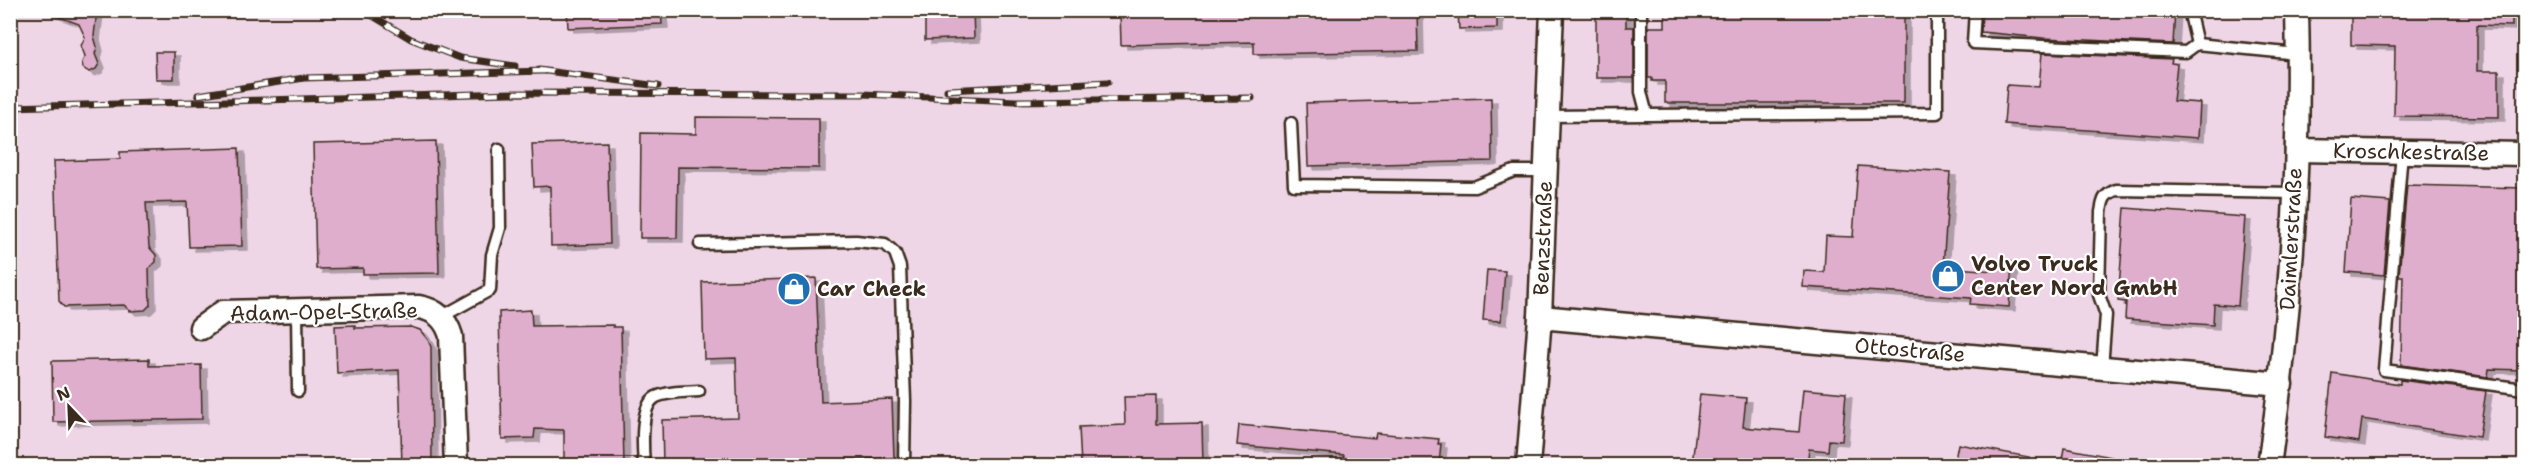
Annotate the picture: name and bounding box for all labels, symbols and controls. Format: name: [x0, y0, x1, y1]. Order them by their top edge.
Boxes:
street label: Kroschkestraße: [2333, 137, 2489, 167]
street label: Daimlerstraße: [2273, 167, 2309, 311]
street label: Benzstraße: [1527, 180, 1559, 296]
place label: Volvo Truck Center Nord GmbH: [1971, 250, 2178, 302]
shop icon: Volvo Truck Center Nord GmbH: [1930, 258, 1966, 294]
shop icon: Car Check: [776, 271, 812, 307]
place label: Car Check: [817, 275, 926, 303]
street label: Adam-Opel-Straße: [230, 296, 418, 328]
street label: Ottostraße: [1853, 331, 1967, 369]
north arrow: [39, 377, 99, 437]
text: N: [53, 382, 73, 406]

